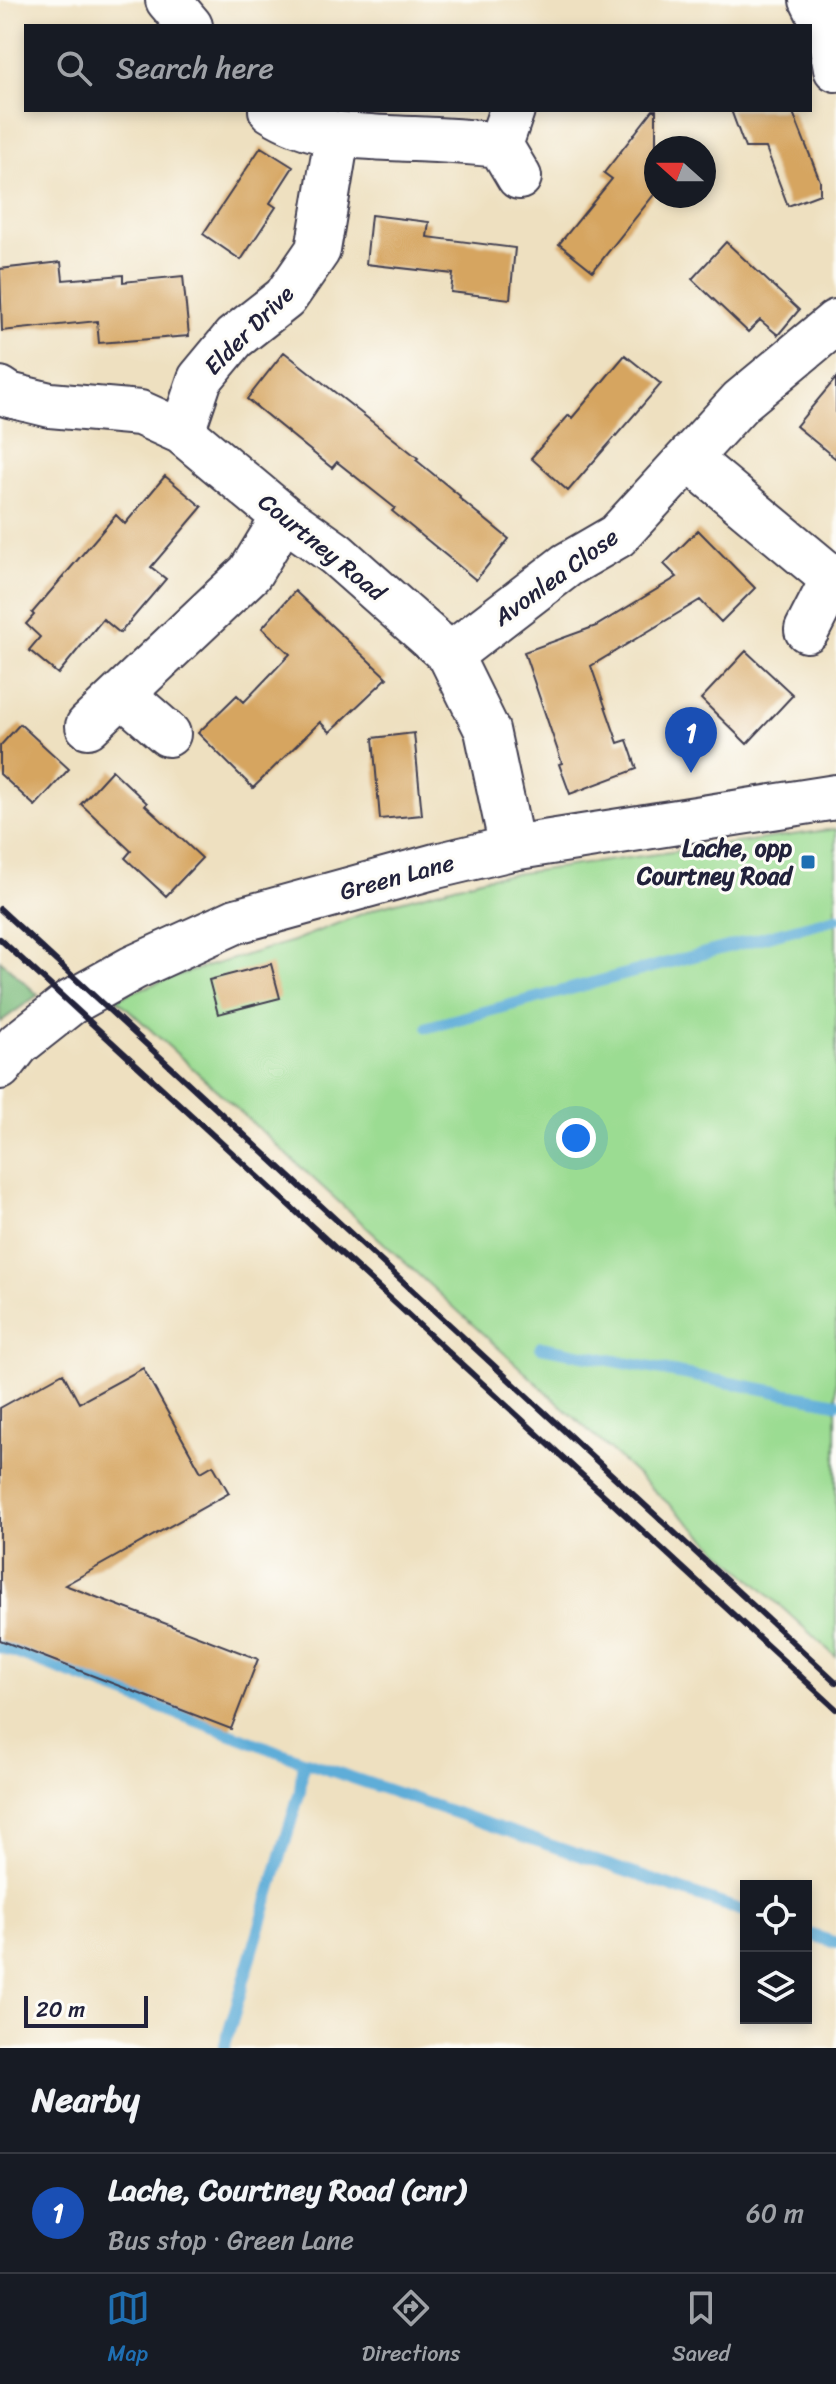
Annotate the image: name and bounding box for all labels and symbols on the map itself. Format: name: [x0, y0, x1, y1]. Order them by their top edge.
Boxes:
north arrow: [644, 136, 716, 208]
street label: Elder Drive: [194, 274, 305, 385]
street label: Courtney Road: [249, 482, 397, 613]
street label: Avonlea Close: [483, 517, 628, 638]
pin: 1: [665, 707, 717, 773]
place label: Lache, opp Courtney Road: [636, 827, 794, 897]
street label: Green Lane: [335, 842, 459, 912]
marker: Lache, opp Courtney Road: [799, 853, 817, 871]
your location: [556, 1118, 596, 1158]
scale bar: [24, 1992, 148, 2028]

